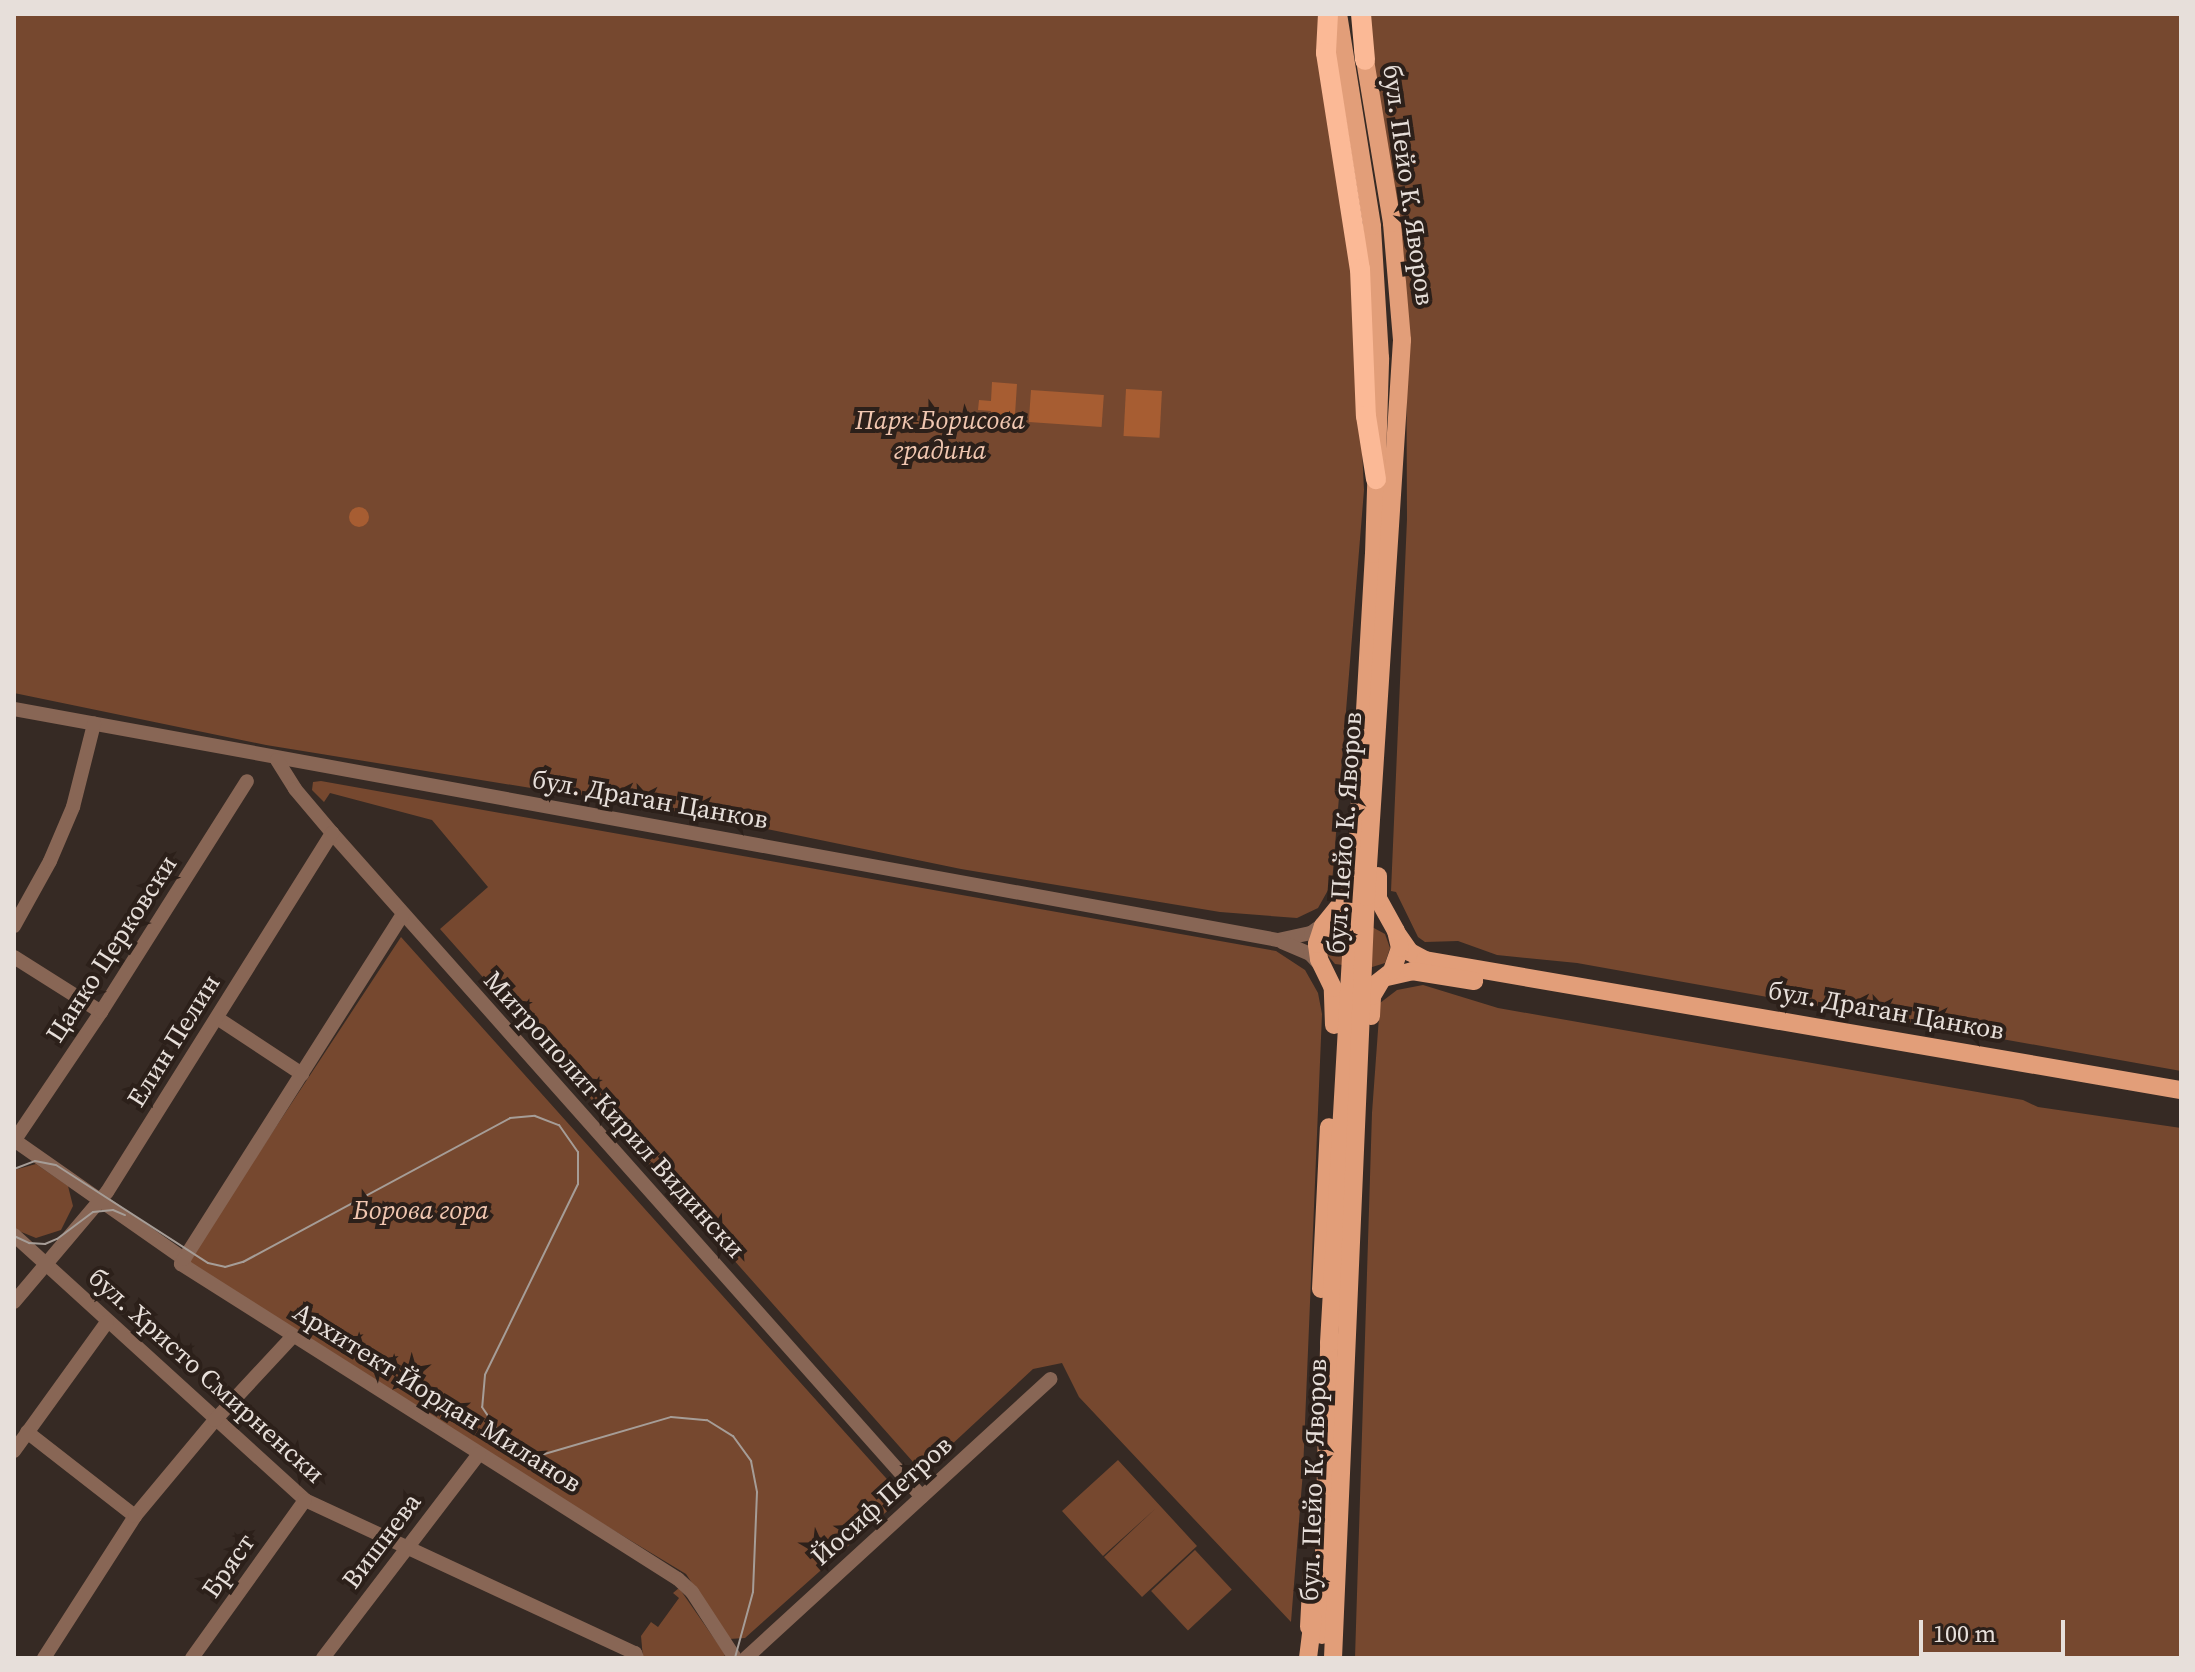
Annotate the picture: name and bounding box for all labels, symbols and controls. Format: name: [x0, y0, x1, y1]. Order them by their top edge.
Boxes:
street label: бул. Пейо К. Яворов: [1376, 63, 1440, 307]
park label: Парк Борисова градина: [855, 405, 1025, 466]
street label: бул. Пейо К. Яворов: [1321, 711, 1369, 955]
street label: бул. Драган Цанков: [530, 764, 770, 836]
street label: Цанко Церковски: [40, 850, 184, 1048]
street label: Митрополит Кирил Видински: [477, 965, 751, 1265]
street label: Елин Пелин: [121, 969, 227, 1113]
street label: бул. Драган Цанков: [1766, 975, 2006, 1047]
park label: Борова гора: [353, 1195, 489, 1227]
street label: бул. Христо Смирненски: [82, 1262, 330, 1490]
street label: Архитект Йордан Миланов: [287, 1296, 587, 1500]
street label: бул. Пейо К. Яворов: [1294, 1358, 1334, 1602]
street label: Йосиф Петров: [805, 1430, 959, 1572]
street label: Вишнева: [336, 1487, 428, 1595]
street label: Бряст: [196, 1528, 262, 1604]
scale bar: [1923, 1604, 2069, 1654]
text: 100 m: [1933, 1617, 1996, 1650]

